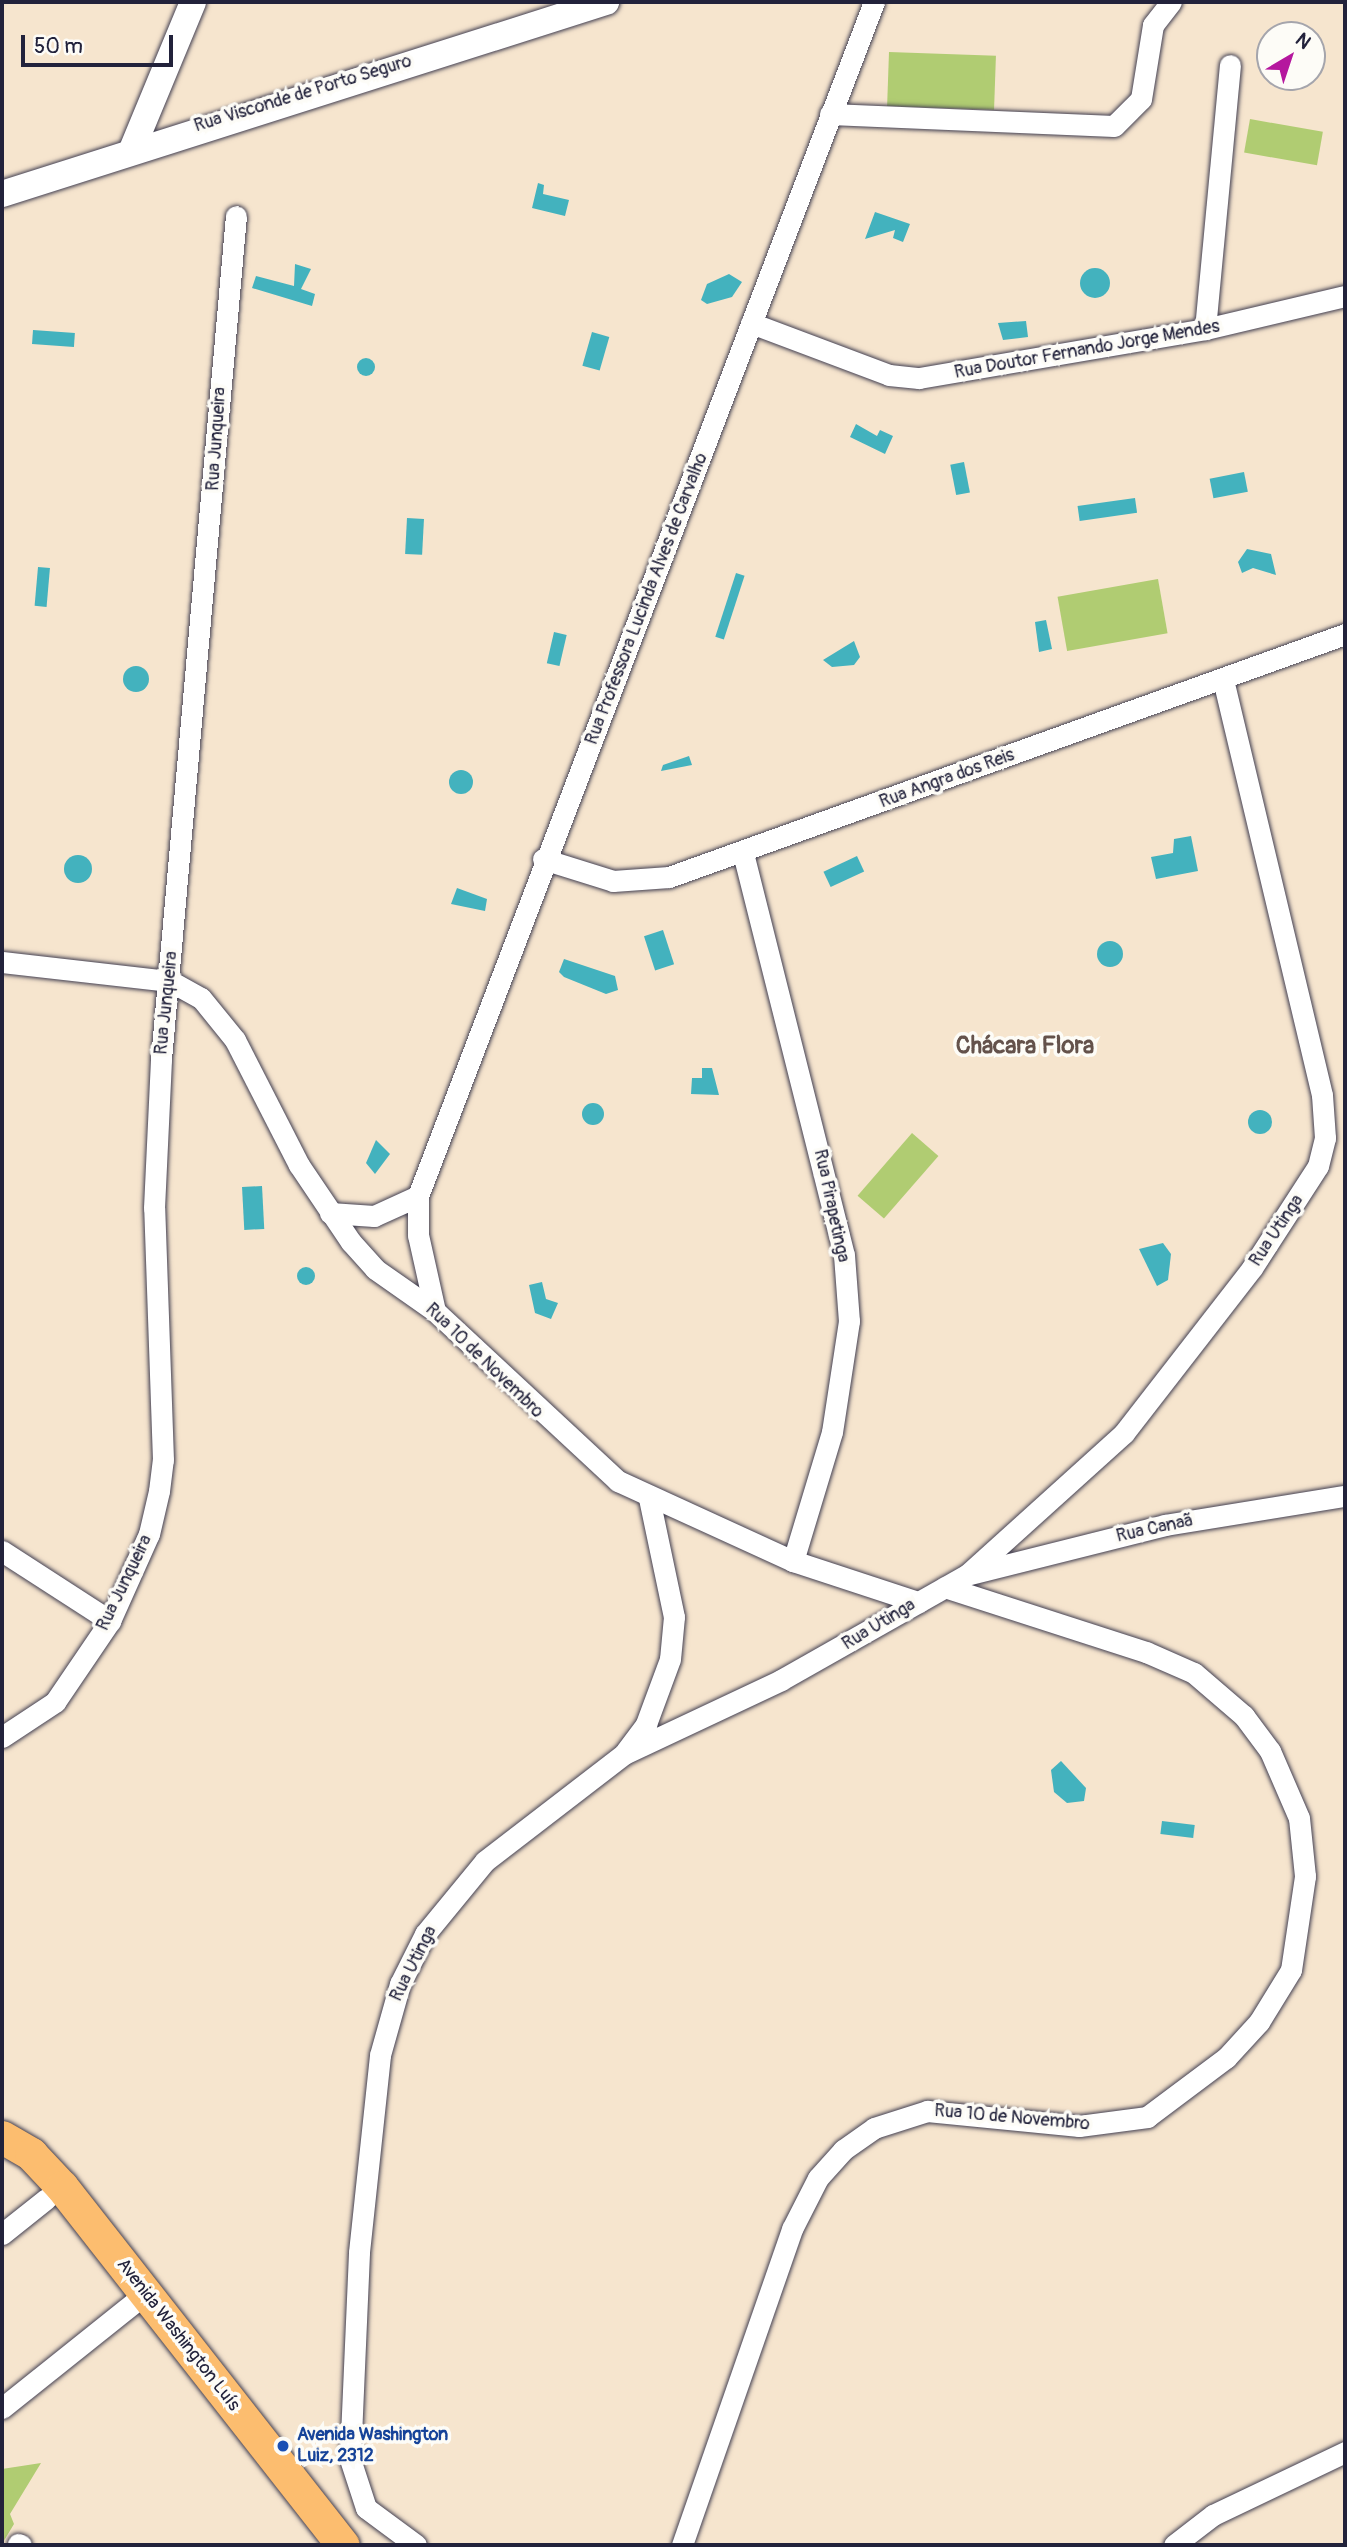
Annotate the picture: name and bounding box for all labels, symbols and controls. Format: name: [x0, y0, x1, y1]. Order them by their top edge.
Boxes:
scale bar: [24, 21, 177, 65]
north arrow: [1256, 21, 1326, 91]
text: N: [1290, 28, 1315, 55]
text: 50 m: [34, 33, 83, 60]
street label: Rua Visconde de Porto Seguro: [192, 51, 414, 137]
street label: Rua Doutor Fernando Jorge Mendes: [953, 316, 1221, 384]
street label: Rua Junqueira: [203, 386, 231, 492]
street label: Rua Professora Lucinda Alves de Carvalho: [581, 450, 713, 748]
street label: Rua Angra dos Reis: [877, 745, 1017, 813]
street label: Rua Junqueira: [151, 950, 183, 1056]
district label: Chácara Flora: [956, 1032, 1094, 1060]
street label: Rua Pirapetinga: [808, 1148, 854, 1264]
street label: Rua Utinga: [1245, 1191, 1309, 1271]
street label: Rua 10 de Novembro: [420, 1299, 548, 1423]
street label: Rua Canaã: [1114, 1510, 1196, 1548]
street label: Rua Junqueira: [93, 1532, 157, 1634]
street label: Rua Utinga: [838, 1595, 920, 1655]
street label: Rua Utinga: [386, 1923, 442, 2005]
street label: Rua 10 de Novembro: [933, 2100, 1091, 2136]
street label: Avenida Washington Luís: [112, 2254, 244, 2416]
place label: Avenida Washington Luiz, 2312: [297, 2425, 448, 2468]
marker: Avenida Washington Luiz, 2312: [275, 2438, 291, 2454]

